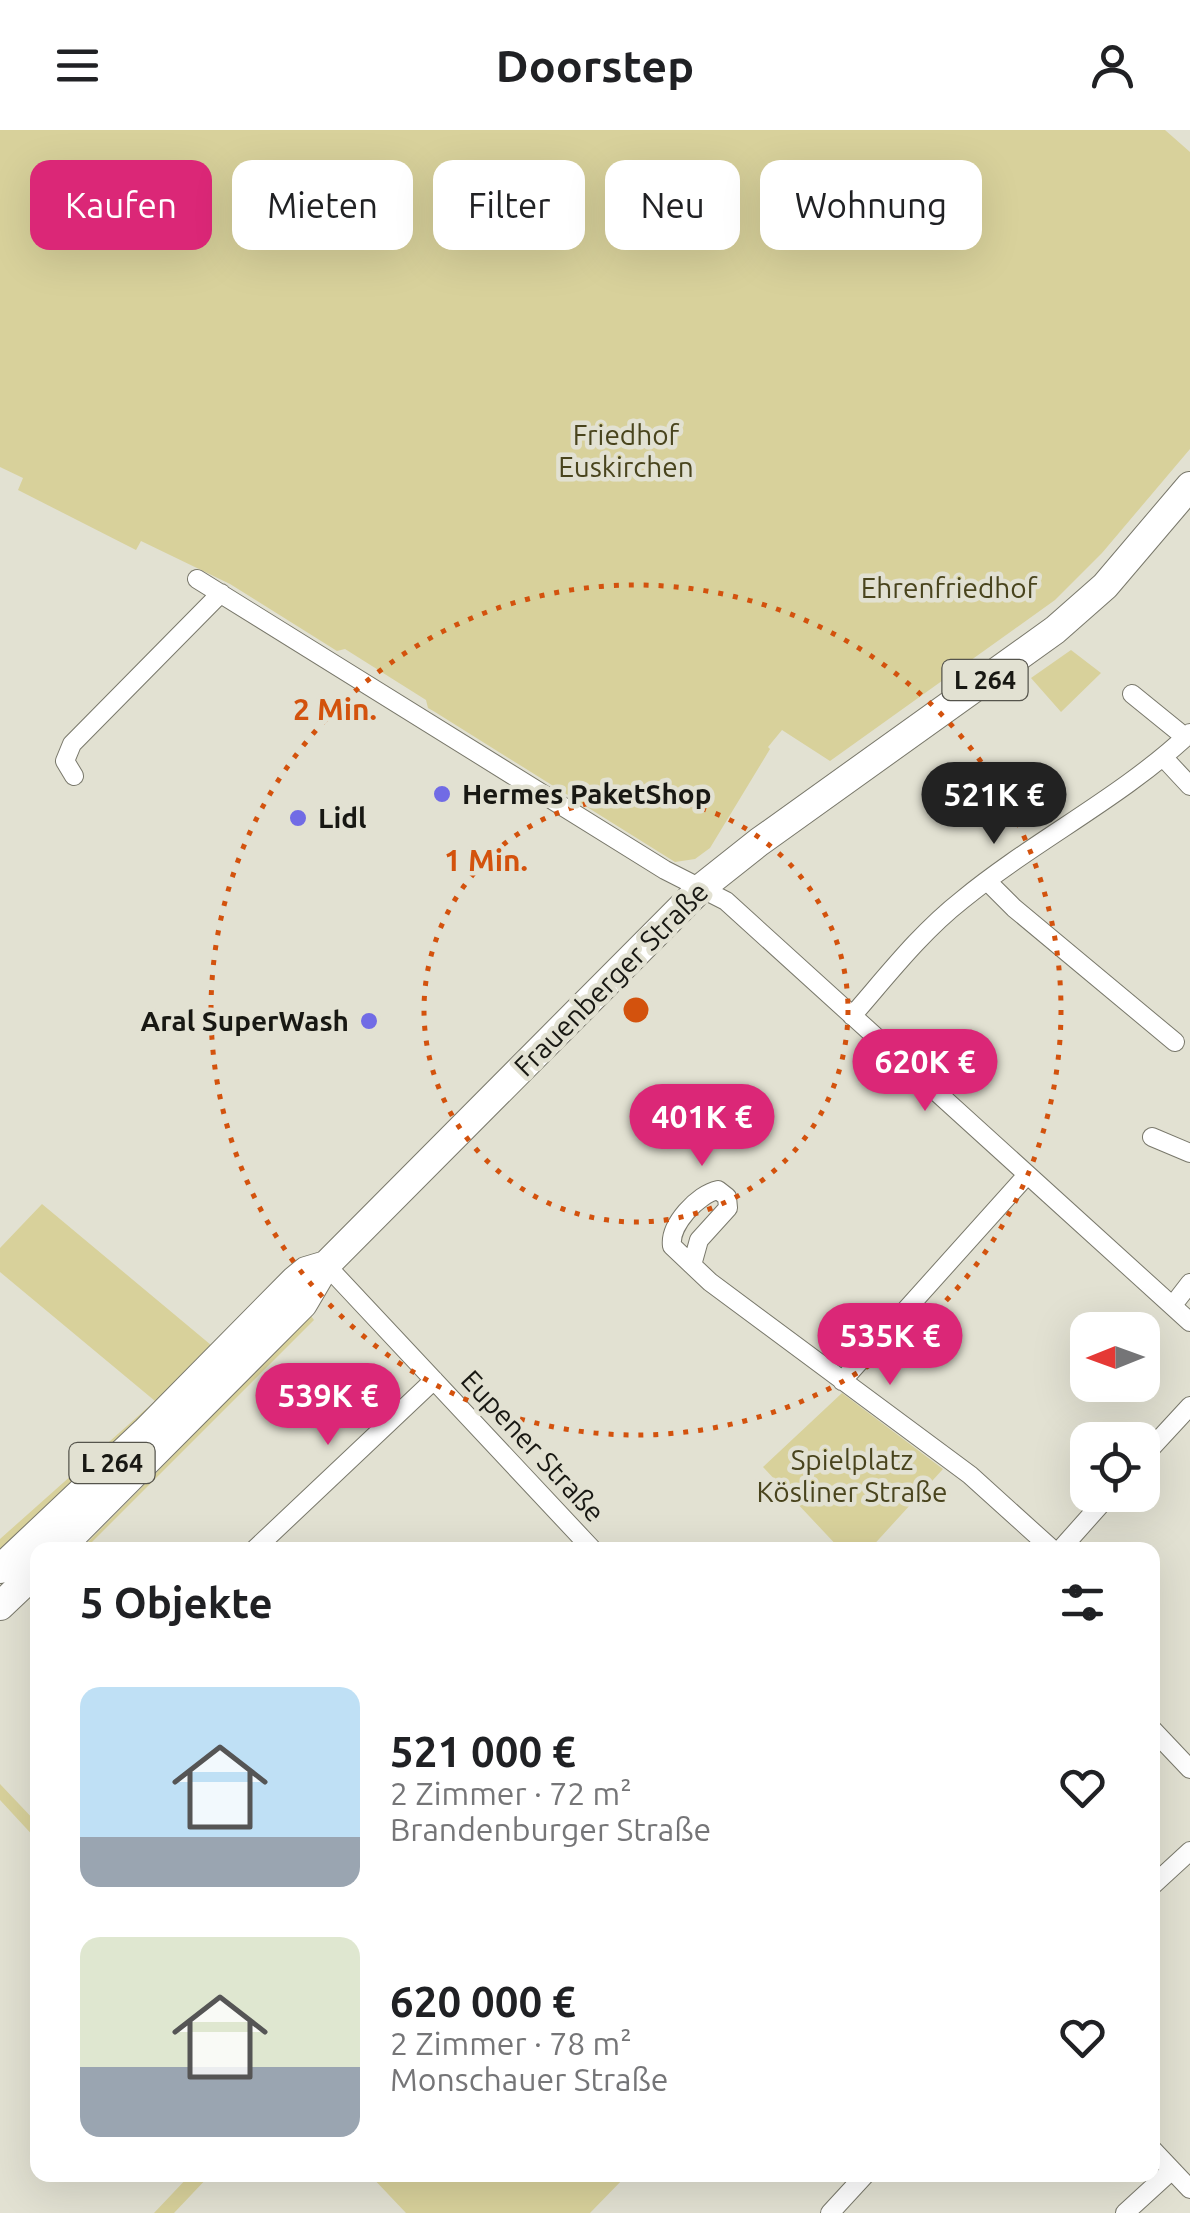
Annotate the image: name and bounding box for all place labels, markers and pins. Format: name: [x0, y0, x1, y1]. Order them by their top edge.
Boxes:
pin: 521K €: [913, 762, 1075, 847]
place label: Hermes PaketShop: [462, 778, 711, 809]
marker: Hermes PaketShop: [431, 783, 453, 805]
place label: Lidl: [318, 802, 366, 833]
marker: Lidl: [287, 807, 309, 829]
centre of rings: [618, 992, 654, 1028]
place label: Aral SuperWash: [141, 1005, 349, 1036]
marker: Aral SuperWash: [358, 1010, 380, 1032]
pin: 620K €: [844, 1029, 1006, 1114]
pin: 401K €: [621, 1084, 783, 1169]
pin: 535K €: [809, 1303, 971, 1388]
pin: 539K €: [247, 1363, 409, 1448]

